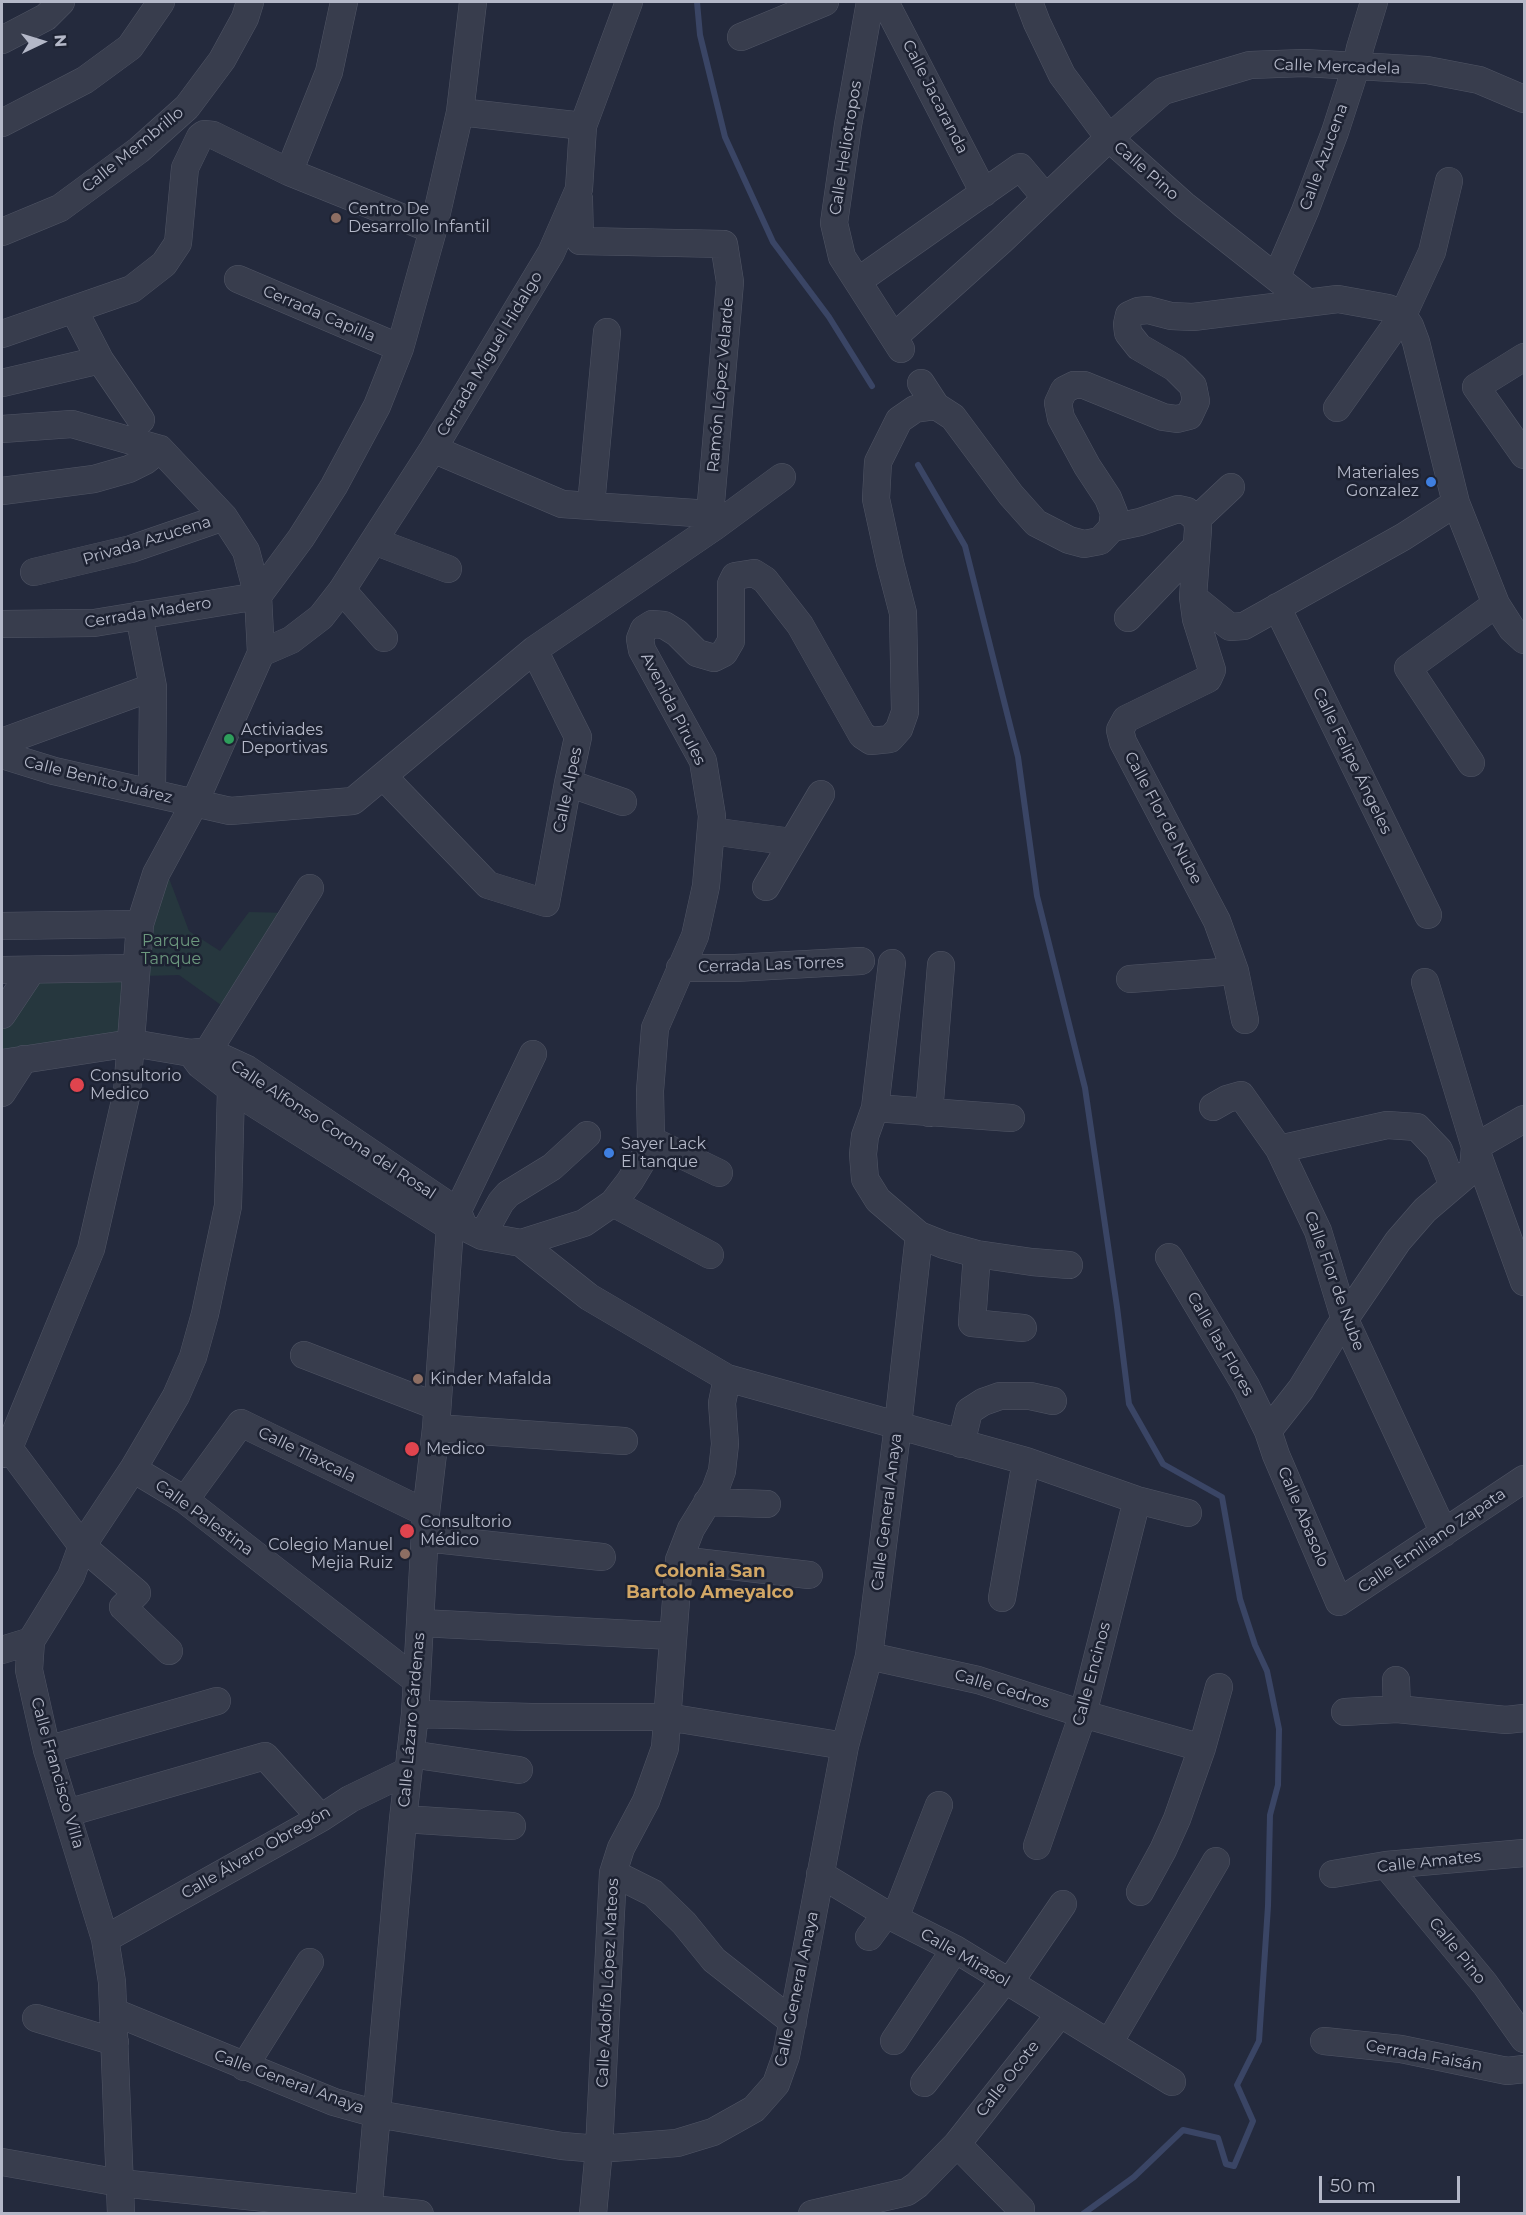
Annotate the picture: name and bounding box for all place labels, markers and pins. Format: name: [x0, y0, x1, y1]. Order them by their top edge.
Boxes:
place label: Centro De Desarrollo Infantil: [348, 199, 490, 237]
marker: Centro De Desarrollo Infantil: [329, 211, 343, 225]
place label: Materiales Gonzalez: [1337, 463, 1419, 501]
marker: Materiales Gonzalez: [1424, 475, 1438, 489]
place label: Activiades Deportivas: [241, 720, 328, 758]
marker: Activiades Deportivas: [222, 732, 236, 746]
place label: Consultorio Medico: [90, 1066, 181, 1104]
marker: Consultorio Medico: [68, 1076, 86, 1094]
place label: Sayer Lack El tanque: [621, 1134, 706, 1172]
marker: Sayer Lack El tanque: [602, 1146, 616, 1160]
place label: Kinder Mafalda: [430, 1369, 552, 1389]
marker: Kinder Mafalda: [411, 1372, 425, 1386]
place label: Medico: [426, 1439, 485, 1459]
marker: Medico: [403, 1440, 421, 1458]
place label: Consultorio Médico: [420, 1512, 511, 1550]
marker: Consultorio Médico: [398, 1522, 416, 1540]
place label: Colegio Manuel Mejia Ruiz: [268, 1535, 393, 1573]
marker: Colegio Manuel Mejia Ruiz: [398, 1547, 412, 1561]

